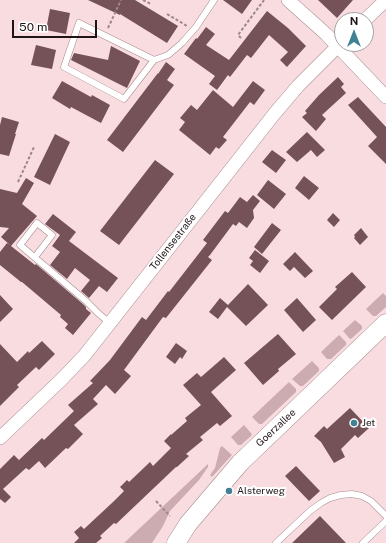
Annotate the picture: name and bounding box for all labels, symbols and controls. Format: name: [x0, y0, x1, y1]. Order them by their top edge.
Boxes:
scale bar: [14, 12, 99, 38]
north arrow: [334, 12, 374, 52]
text: N: [350, 15, 358, 27]
text: 50 m: [19, 20, 47, 34]
street label: Tollensestraße: [147, 211, 199, 273]
street label: Goerzallee: [254, 407, 298, 449]
place label: Jet: [362, 417, 375, 429]
marker: Jet: [349, 418, 359, 428]
place label: Alsterweg: [237, 485, 285, 497]
marker: Alsterweg: [224, 486, 234, 496]

